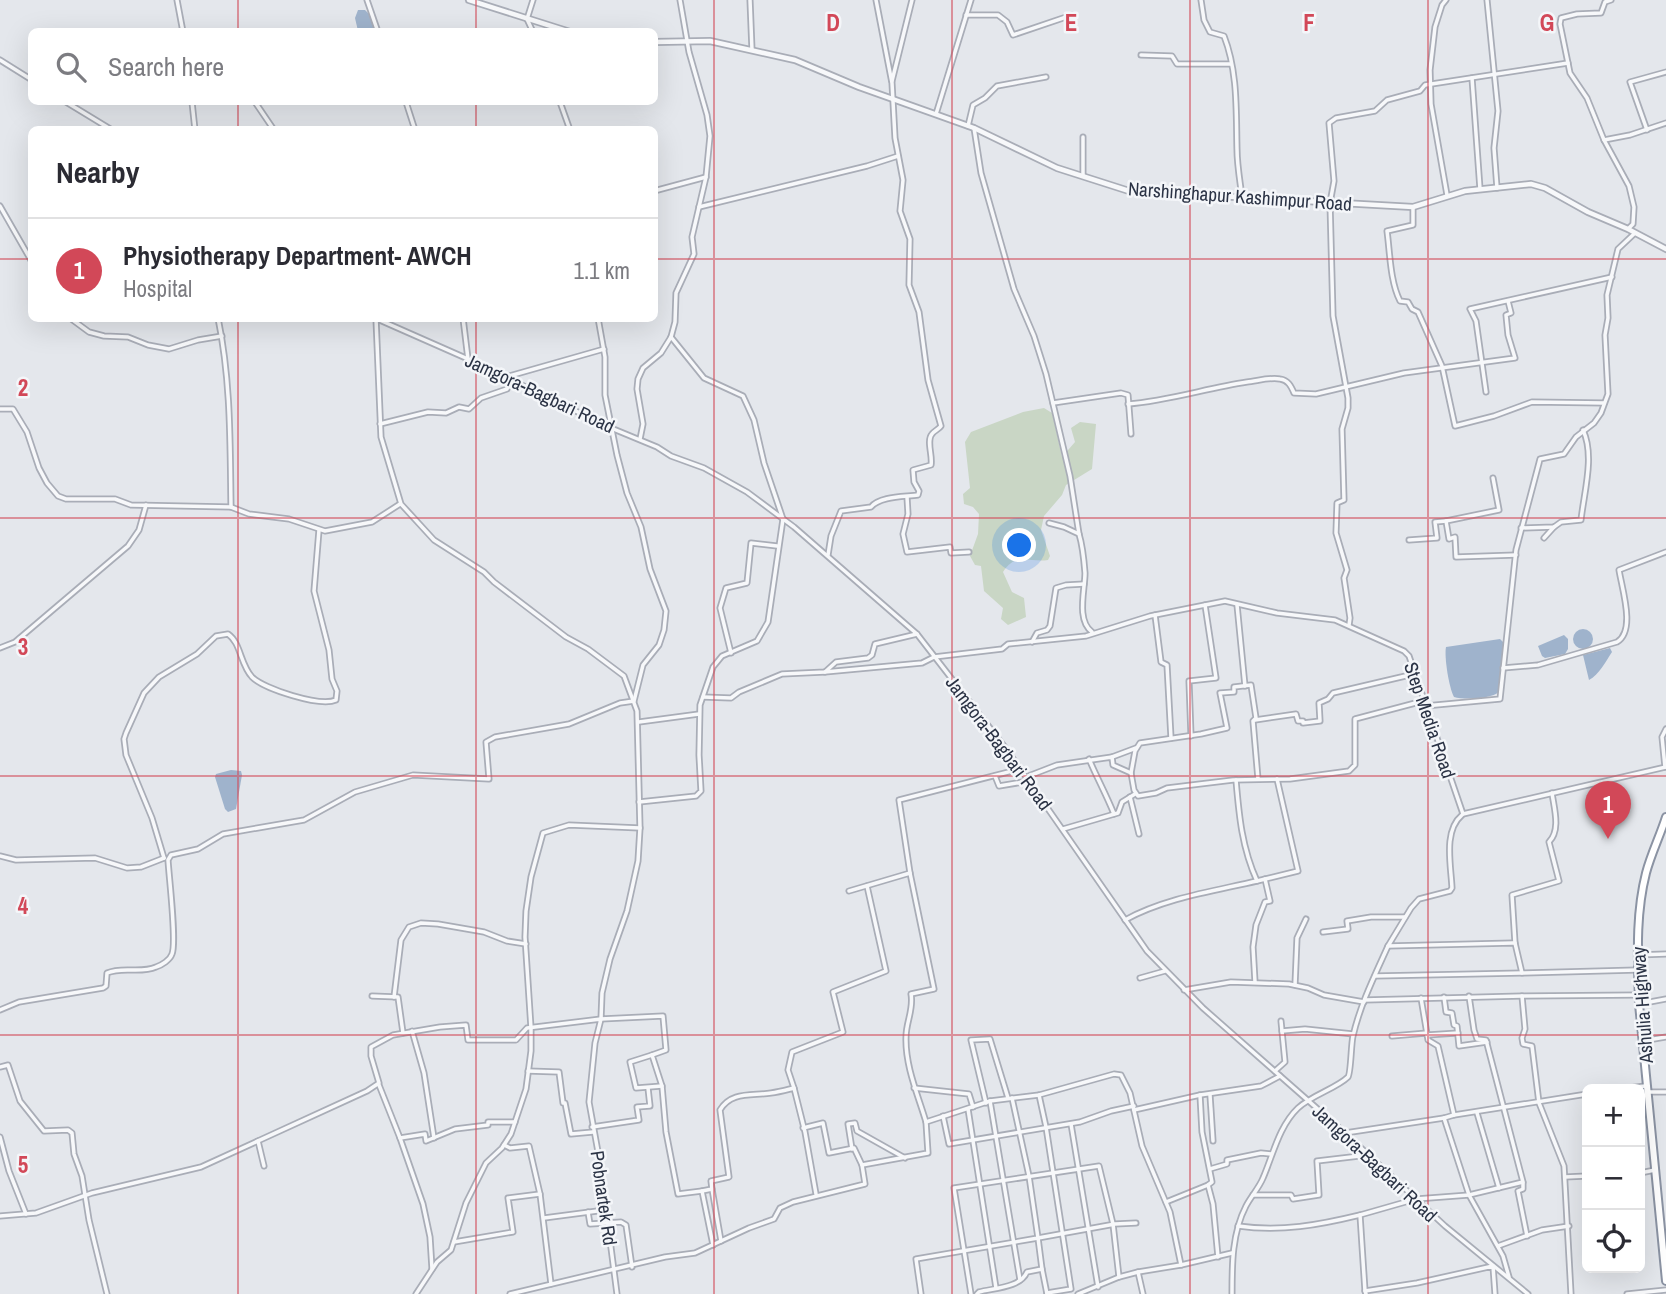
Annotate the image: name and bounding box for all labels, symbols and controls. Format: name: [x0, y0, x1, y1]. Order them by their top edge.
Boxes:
text: D: [826, 7, 840, 38]
text: E: [1065, 7, 1077, 38]
text: F: [1303, 7, 1315, 38]
text: G: [1540, 7, 1554, 38]
search box: [28, 28, 658, 105]
icon: search: [52, 48, 90, 86]
text: Search here: [108, 49, 224, 84]
text: Nearby: [56, 152, 139, 192]
street label: Narshinghapur Kashimpur Road: [1127, 175, 1353, 217]
text: Physiotherapy Department- AWCH: [123, 238, 472, 273]
text: 1: [74, 255, 84, 286]
text: 1.1 km: [573, 255, 630, 286]
text: Hospital: [123, 273, 192, 304]
street label: Jamgora-Bagbari Road: [461, 347, 619, 439]
text: 2: [18, 372, 28, 403]
your location: [1002, 528, 1036, 562]
text: 3: [18, 631, 28, 662]
street label: Step Media Road: [1398, 658, 1462, 782]
street label: Jamgora-Bagbari Road: [940, 671, 1058, 815]
pin: 1: [1585, 781, 1631, 839]
text: 4: [18, 890, 29, 921]
street label: Ashulia Highway: [1625, 946, 1659, 1065]
map controls: [1582, 1084, 1645, 1273]
button: +: [1582, 1084, 1645, 1147]
street label: Jamgora-Bagbari Road: [1307, 1098, 1443, 1228]
button: −: [1582, 1147, 1645, 1210]
text: 5: [18, 1149, 28, 1180]
street label: Pobnartek Rd: [584, 1149, 624, 1247]
button: locate: [1582, 1210, 1645, 1273]

